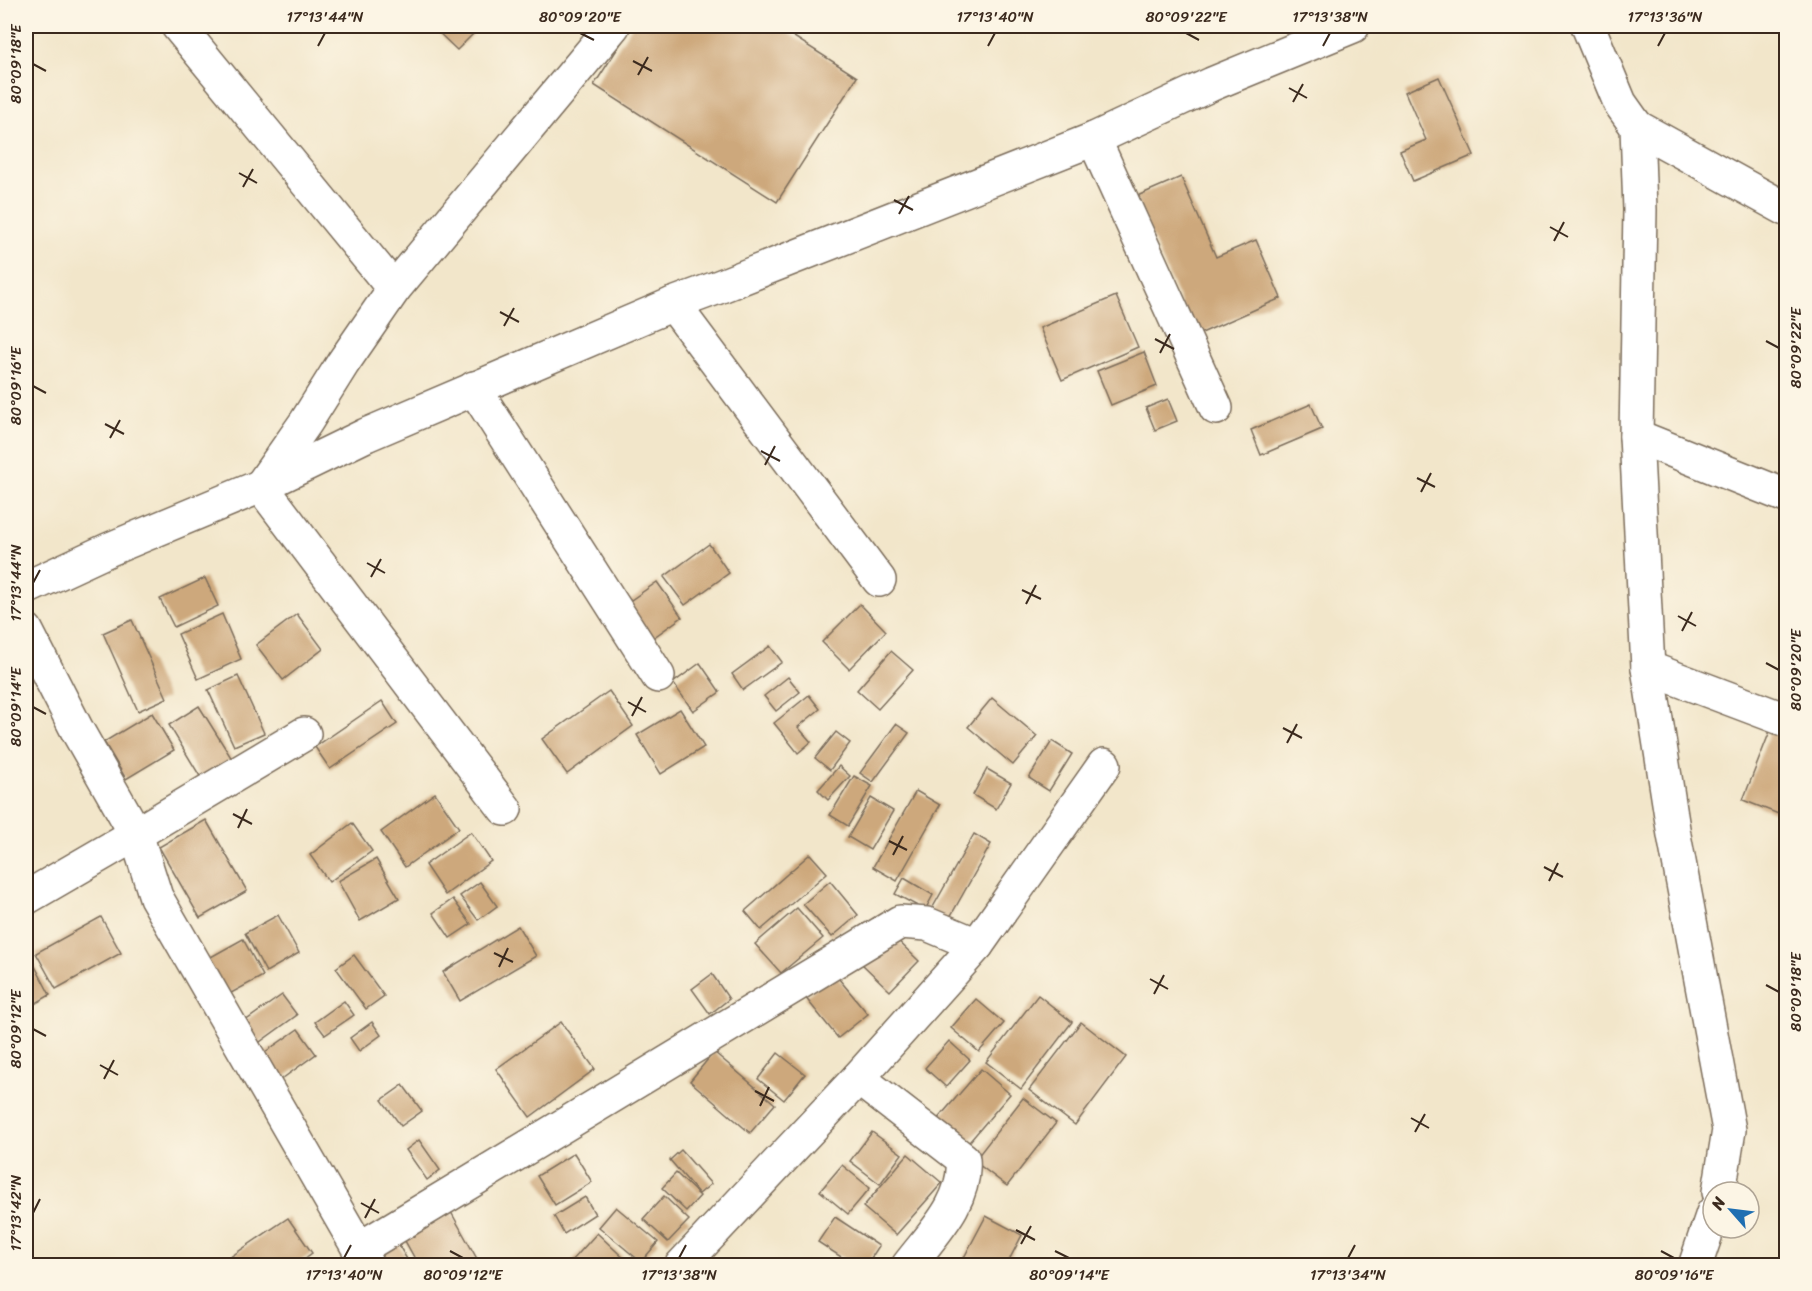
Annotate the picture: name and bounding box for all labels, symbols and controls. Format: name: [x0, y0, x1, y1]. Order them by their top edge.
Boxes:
text: 17°13'44"N: [286, 4, 364, 30]
text: 80°09'20"E: [539, 4, 623, 30]
text: 17°13'40"N: [956, 4, 1034, 30]
text: 80°09'22"E: [1145, 4, 1228, 30]
text: 17°13'38"N: [1292, 4, 1368, 30]
text: 17°13'36"N: [1627, 4, 1703, 30]
text: 80°09'18"E: [3, 23, 29, 104]
text: 80°09'22"E: [1783, 306, 1809, 389]
text: 80°09'16"E: [3, 345, 29, 425]
text: 17°13'44"N: [3, 544, 29, 622]
text: 80°09'20"E: [1783, 627, 1809, 711]
text: 80°09'14"E: [3, 666, 29, 747]
text: 80°09'18"E: [1783, 951, 1809, 1032]
text: 80°09'12"E: [3, 988, 29, 1068]
text: 17°13'42"N: [3, 1174, 29, 1251]
north arrow: [1701, 1180, 1761, 1240]
text: N: [1702, 1191, 1734, 1216]
text: 17°13'40"N: [305, 1262, 383, 1288]
text: 80°09'12"E: [424, 1262, 504, 1288]
text: 17°13'38"N: [641, 1262, 717, 1288]
text: 80°09'14"E: [1029, 1262, 1110, 1288]
text: 17°13'34"N: [1310, 1262, 1387, 1288]
text: 80°09'16"E: [1635, 1262, 1715, 1288]

